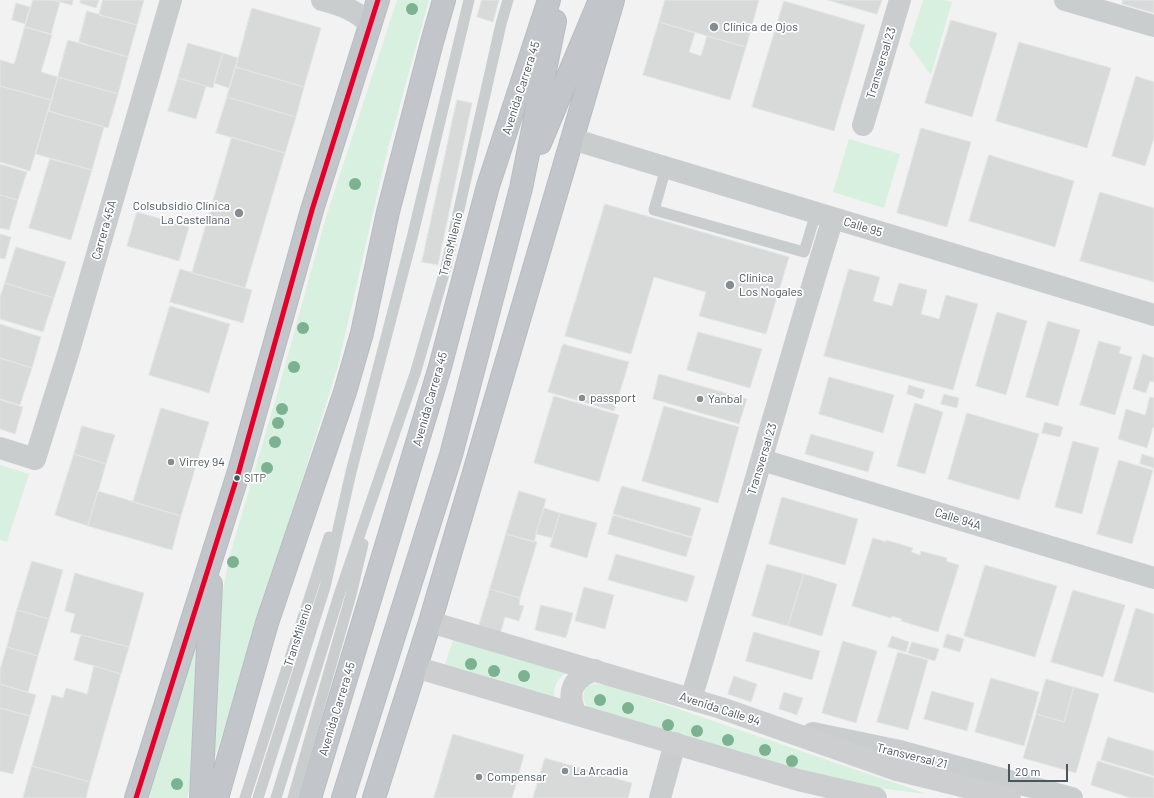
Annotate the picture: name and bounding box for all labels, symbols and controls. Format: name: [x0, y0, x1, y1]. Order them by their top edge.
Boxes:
place label: Clínica de Ojos: [723, 20, 798, 34]
marker: Clínica de Ojos: [708, 21, 720, 33]
street label: Transversal 23: [863, 25, 899, 101]
street label: Avenida Carrera 45: [499, 39, 543, 137]
street label: Carrera 45A: [89, 199, 119, 261]
place label: Colsubsidio Clínica La Castellana: [133, 199, 230, 227]
marker: Colsubsidio Clínica La Castellana: [233, 207, 245, 219]
street label: TransMilenio: [436, 210, 466, 278]
street label: Calle 95: [842, 214, 884, 240]
place label: Clínica Los Nogales: [739, 271, 803, 299]
marker: Clínica Los Nogales: [724, 279, 736, 291]
street label: Avenida Carrera 45: [410, 350, 450, 448]
place label: passport: [590, 391, 636, 405]
place label: Yanbal: [708, 392, 742, 406]
marker: passport: [577, 393, 587, 403]
marker: Yanbal: [695, 394, 705, 404]
street label: Transversal 23: [744, 421, 780, 497]
place label: Virrey 94: [179, 455, 225, 469]
marker: Virrey 94: [166, 457, 176, 467]
place label: SITP: [244, 471, 266, 485]
marker: SITP: [232, 473, 242, 483]
street label: Calle 94A: [933, 505, 983, 533]
street label: TransMilenio: [281, 601, 315, 669]
street label: Avenida Carrera 45: [316, 660, 358, 758]
street label: Avenida Calle 94: [678, 689, 762, 729]
street label: Transversal 21: [875, 740, 949, 772]
scale bar: [1010, 756, 1070, 782]
place label: La Arcadia: [573, 764, 628, 778]
text: 20 m: [1015, 764, 1041, 778]
marker: La Arcadia: [560, 766, 570, 776]
place label: Compensar: [487, 770, 546, 784]
marker: Compensar: [474, 772, 484, 782]

